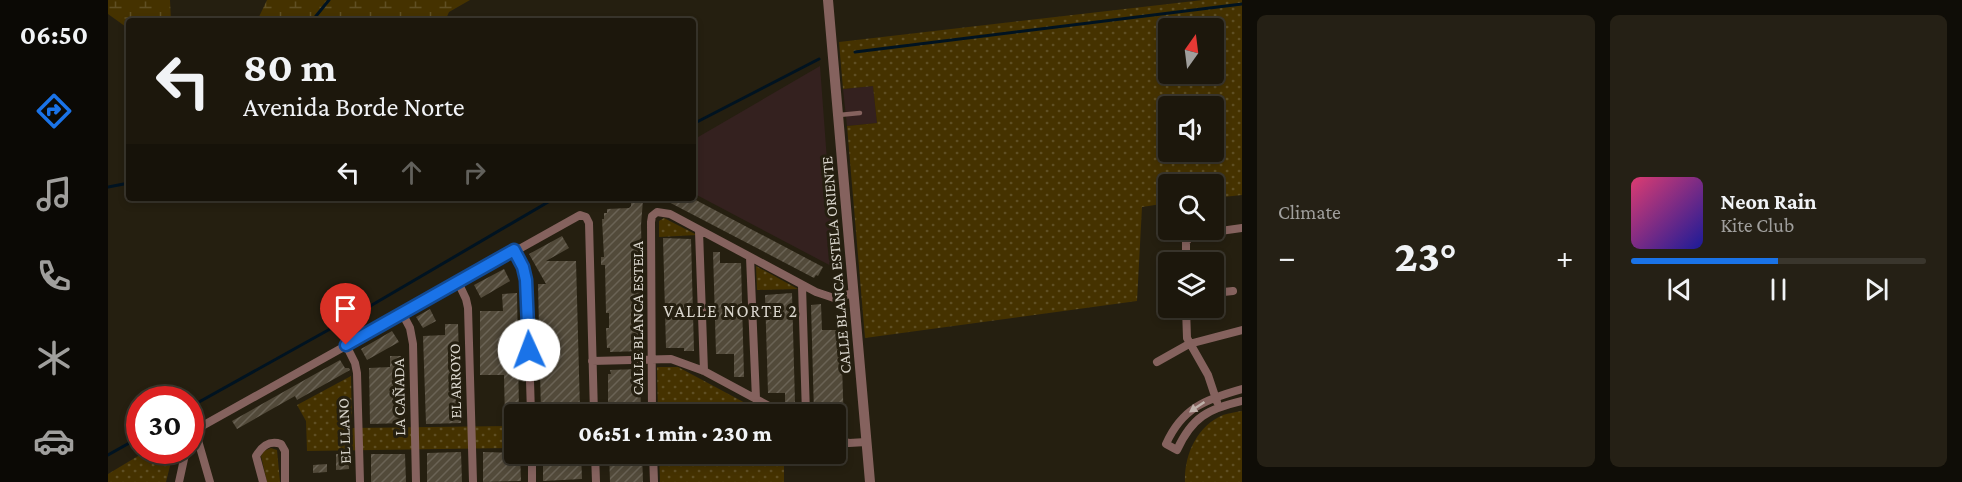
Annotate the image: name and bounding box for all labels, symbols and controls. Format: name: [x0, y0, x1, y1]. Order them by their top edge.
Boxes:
north arrow: [1158, 18, 1224, 84]
map controls: [1158, 18, 1224, 318]
text: 06:50: [20, 20, 88, 50]
icon: left: [144, 42, 222, 120]
text: 80 m: [243, 43, 337, 90]
icon: directions: [33, 90, 75, 132]
text: Avenida Borde Norte: [243, 92, 465, 122]
button: sound: [1158, 96, 1224, 162]
street label: CALLE BLANCA ESTELA ORIENTE: [818, 155, 854, 375]
icon: left: [332, 156, 365, 189]
icon: ahead: [395, 156, 428, 189]
icon: right: [458, 156, 491, 189]
icon: music: [33, 173, 75, 215]
button: search: [1158, 174, 1224, 240]
text: Neon Rain: [1721, 189, 1817, 214]
text: Climate: [1278, 201, 1341, 223]
text: Kite Club: [1721, 214, 1794, 236]
text: 23°: [1394, 231, 1457, 281]
text: −: [1278, 238, 1295, 275]
text: +: [1556, 238, 1573, 275]
street label: CALLE BLANCA ESTELA: [629, 240, 646, 395]
button: layers: [1158, 252, 1224, 318]
icon: phone: [33, 255, 75, 297]
icon: previous: [1663, 273, 1696, 306]
icon: pause: [1762, 273, 1795, 306]
icon: next: [1860, 273, 1893, 306]
pin: [320, 283, 371, 345]
icon: arrive: [329, 292, 362, 325]
district label: VALLE NORTE 2: [663, 301, 799, 321]
position arrow: [497, 318, 561, 382]
icon: climate: [33, 337, 75, 379]
street label: EL ARROYO: [446, 343, 464, 419]
street label: LA CAÑADA: [390, 357, 408, 436]
speed limit sign: 30: [126, 386, 204, 464]
street label: EL LLANO: [334, 398, 354, 464]
one-way arrow: [1189, 401, 1205, 413]
icon: car: [33, 420, 75, 462]
text: 06:51 · 1 min · 230 m: [578, 421, 772, 446]

